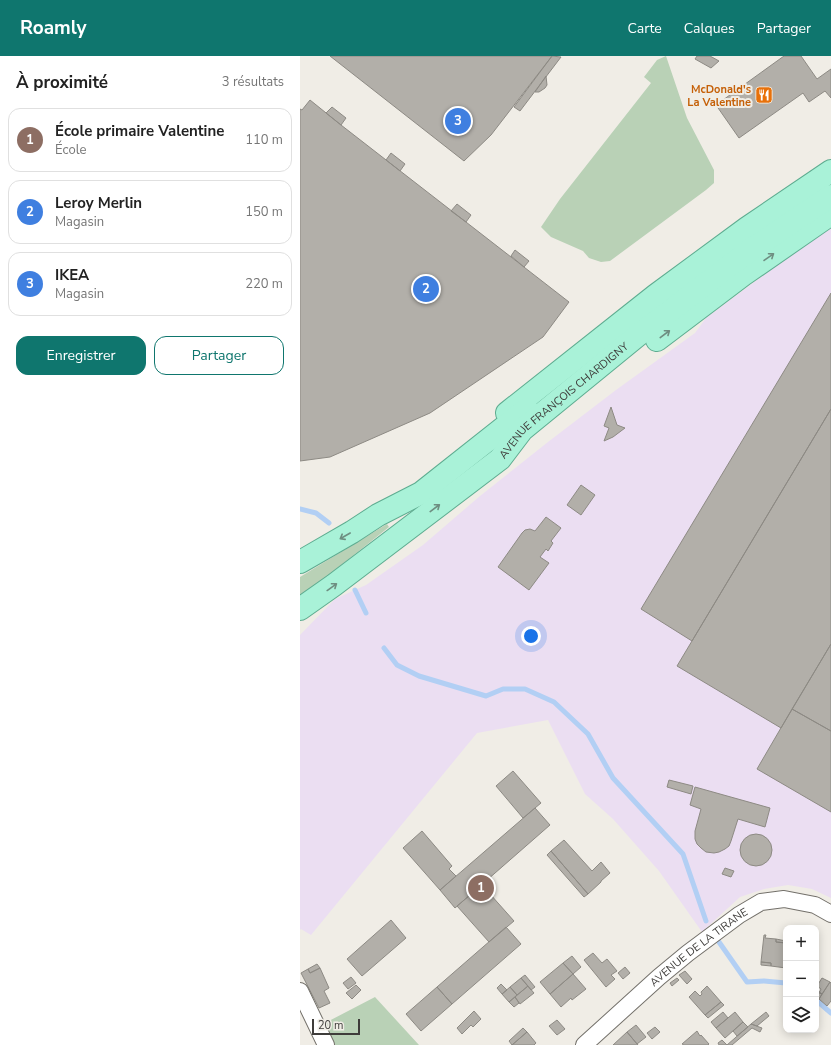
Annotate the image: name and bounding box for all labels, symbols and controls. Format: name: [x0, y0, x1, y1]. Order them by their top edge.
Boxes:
text: Roamly: [20, 15, 87, 41]
text: Carte: [628, 19, 662, 38]
text: Calques: [684, 19, 735, 38]
text: Partager: [757, 19, 811, 38]
text: À proximité: [16, 71, 108, 94]
text: 3 résultats: [222, 73, 284, 91]
place label: McDonald's La Valentine: [687, 82, 751, 110]
restaurant icon: McDonald's La Valentine: [754, 85, 774, 105]
pin: 3: [445, 106, 471, 136]
text: École primaire Valentine: [55, 121, 224, 141]
text: 1: [26, 131, 34, 149]
text: 110 m: [245, 131, 283, 149]
text: École: [55, 141, 86, 159]
text: Leroy Merlin: [55, 193, 142, 213]
text: 2: [26, 203, 34, 221]
text: 150 m: [245, 203, 283, 221]
text: Magasin: [55, 213, 104, 231]
one-way arrow: [763, 253, 774, 261]
text: IKEA: [55, 265, 89, 285]
pin: 2: [413, 274, 439, 304]
text: 3: [26, 275, 34, 293]
text: 220 m: [245, 275, 283, 293]
text: Magasin: [55, 285, 104, 303]
one-way arrow: [659, 330, 670, 338]
button: Enregistrer: [16, 336, 146, 375]
button: Partager: [154, 336, 284, 375]
street label: AVENUE FRANÇOIS CHARDIGNY: [496, 339, 632, 462]
one-way arrow: [430, 504, 441, 512]
one-way arrow: [339, 533, 351, 541]
one-way arrow: [326, 583, 337, 591]
your location: [521, 626, 541, 646]
pin: 1: [468, 873, 494, 903]
street label: AVENUE DE LA TIRANE: [647, 905, 750, 990]
map controls: [783, 925, 819, 1033]
button: +: [783, 925, 819, 961]
button: −: [783, 961, 819, 997]
button: layers: [783, 997, 819, 1033]
scale bar: [312, 1017, 360, 1036]
text: 20 m: [318, 1018, 343, 1033]

